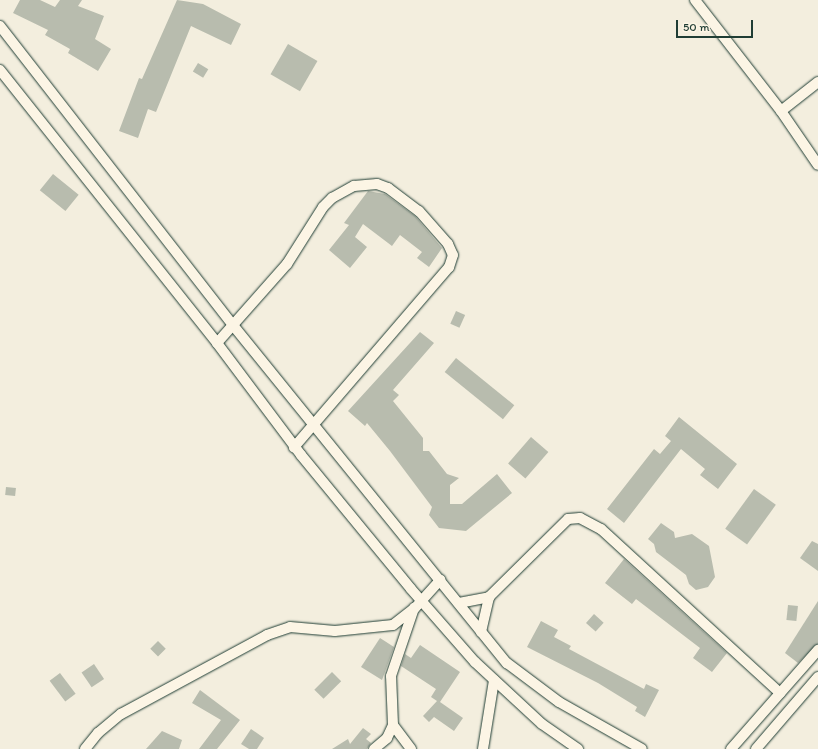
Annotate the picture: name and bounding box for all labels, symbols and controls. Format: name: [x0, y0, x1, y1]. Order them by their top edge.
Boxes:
scale bar: [678, 12, 755, 38]
text: 50 m: [683, 20, 709, 34]

